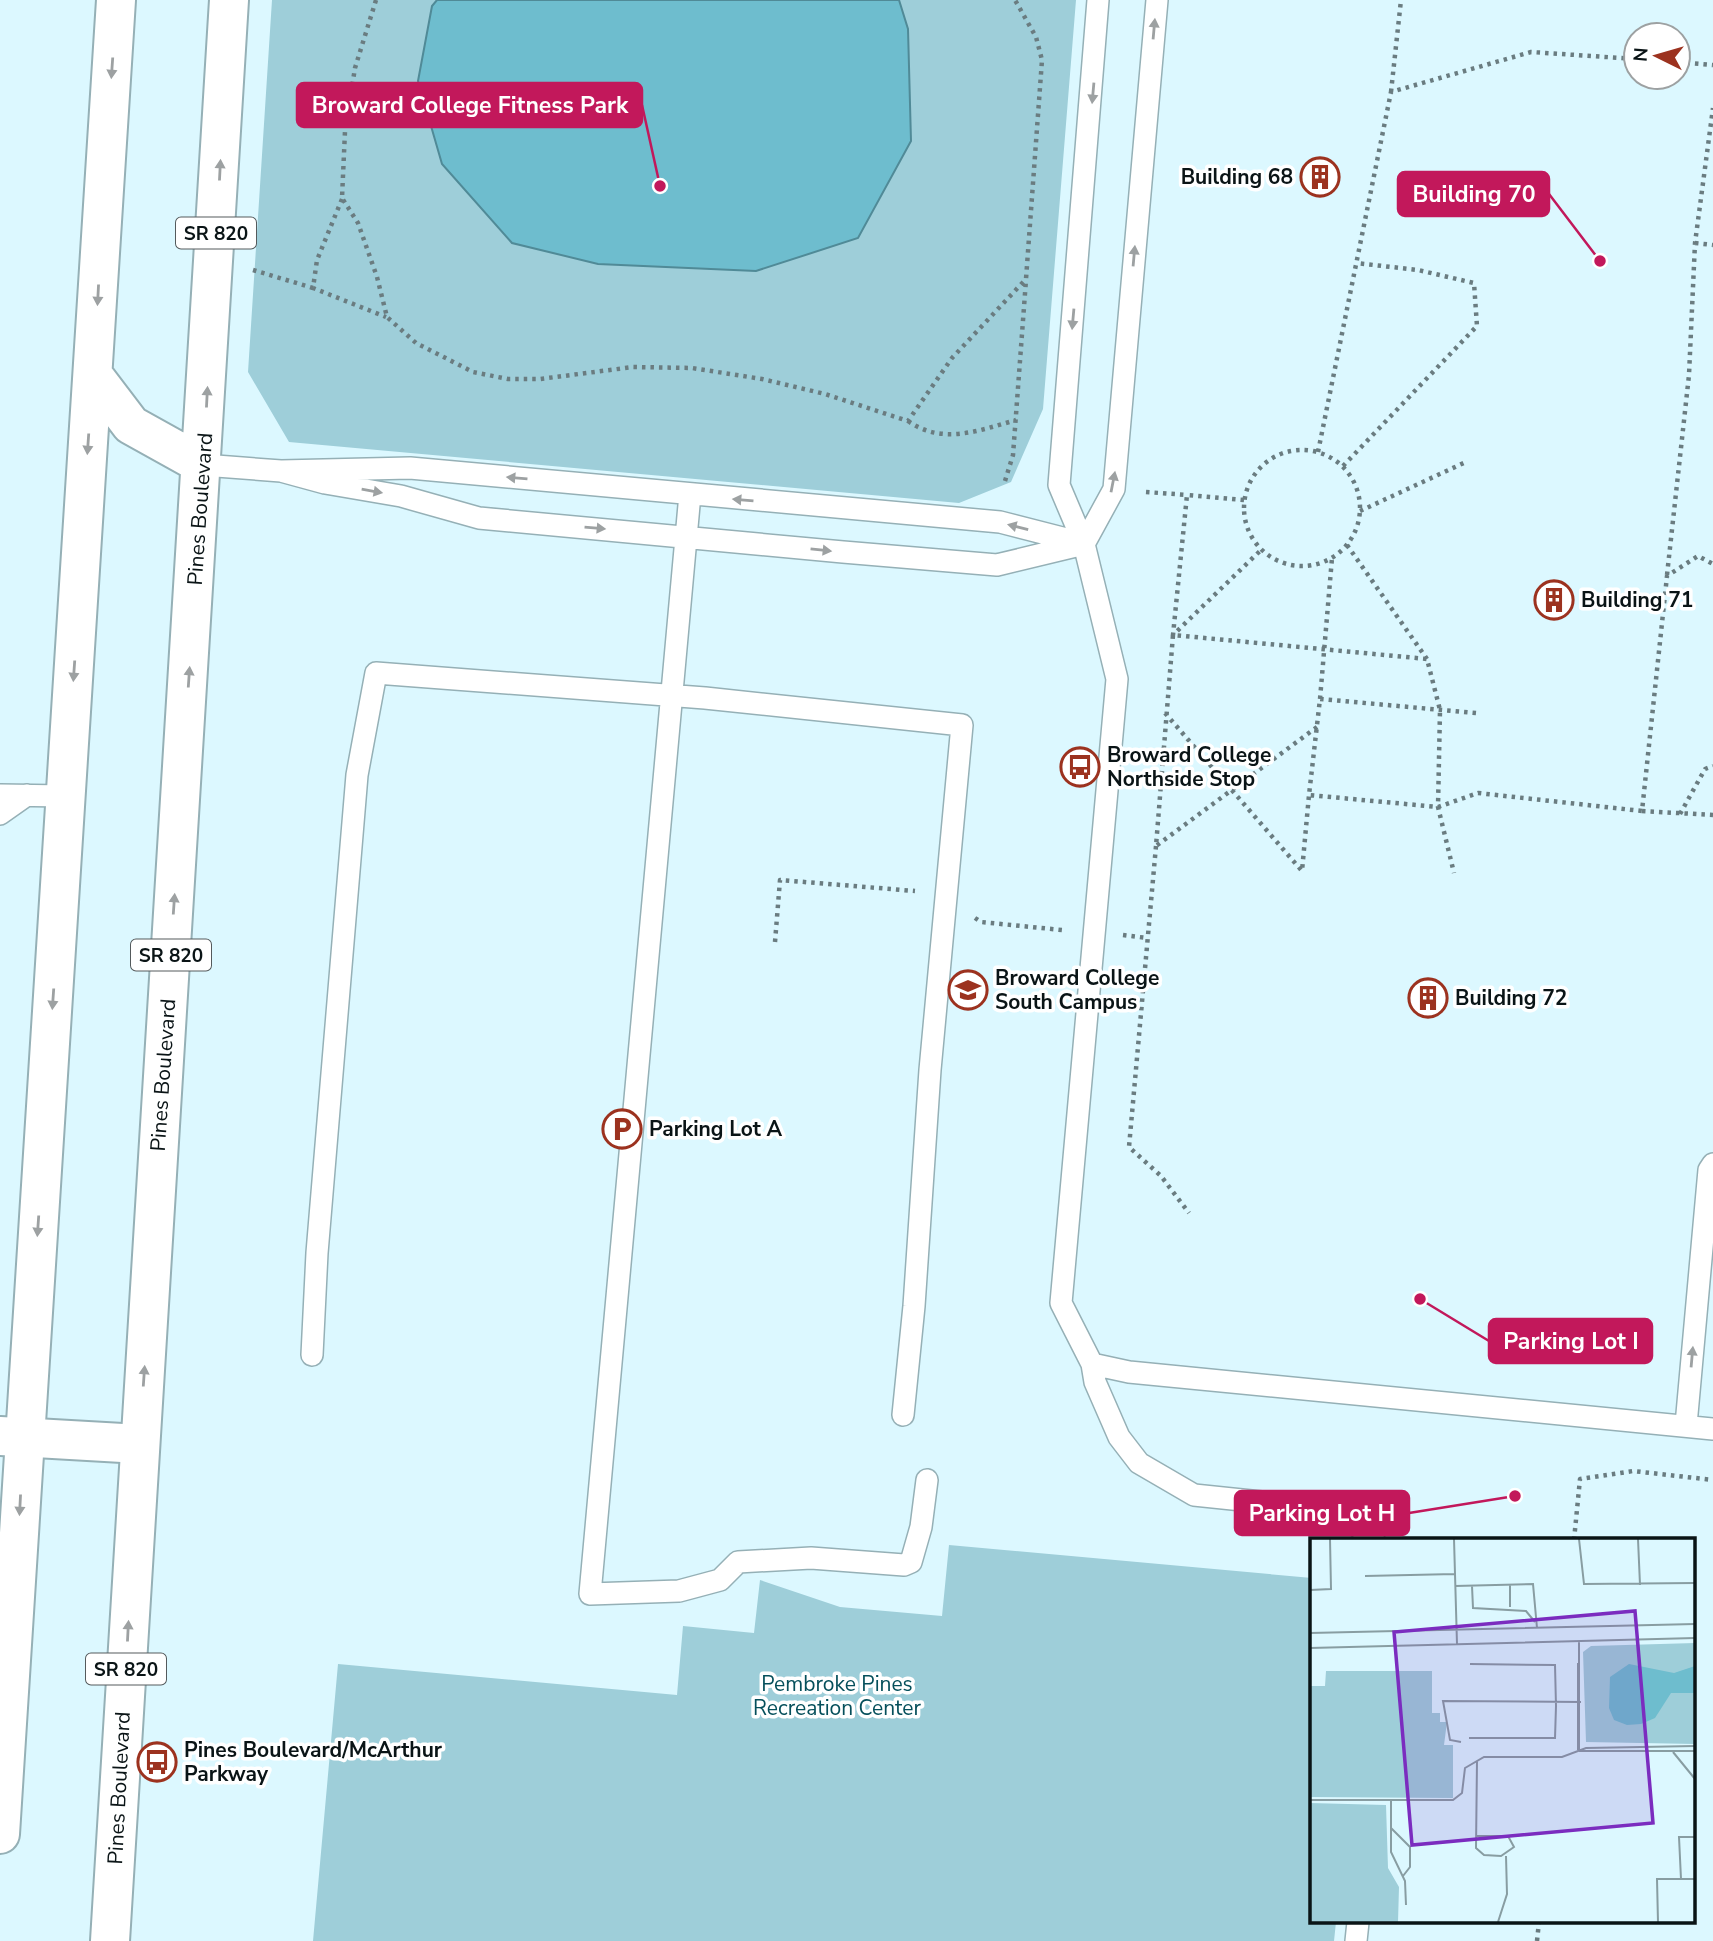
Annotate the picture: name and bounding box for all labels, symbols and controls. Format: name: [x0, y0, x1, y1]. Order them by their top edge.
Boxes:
one-way arrow: [1149, 18, 1160, 40]
north arrow: [1622, 21, 1692, 91]
text: N: [1627, 46, 1655, 63]
one-way arrow: [106, 57, 117, 79]
one-way arrow: [1087, 82, 1098, 104]
callout: Broward College Fitness Park: [297, 83, 642, 127]
text: Broward College Fitness Park: [312, 90, 629, 121]
building icon: Building 68: [1299, 156, 1341, 198]
one-way arrow: [214, 159, 225, 181]
place label: Building 68: [1181, 163, 1293, 191]
callout: Building 70: [1398, 172, 1549, 216]
text: Building 70: [1412, 179, 1536, 210]
road number: SR 820: [176, 218, 256, 248]
one-way arrow: [1129, 245, 1140, 267]
one-way arrow: [92, 284, 103, 306]
one-way arrow: [1067, 308, 1078, 330]
one-way arrow: [201, 386, 212, 408]
street label: Pines Boulevard: [181, 432, 219, 586]
one-way arrow: [83, 433, 94, 455]
one-way arrow: [1108, 471, 1119, 493]
one-way arrow: [506, 472, 528, 483]
one-way arrow: [361, 486, 383, 497]
one-way arrow: [732, 494, 754, 505]
one-way arrow: [1007, 521, 1029, 532]
one-way arrow: [584, 523, 606, 534]
one-way arrow: [811, 545, 833, 556]
building icon: Building 71: [1533, 579, 1575, 621]
place label: Building 71: [1581, 586, 1693, 614]
one-way arrow: [68, 660, 79, 682]
one-way arrow: [184, 666, 195, 688]
place label: Broward College Northside Stop: [1107, 741, 1271, 793]
bus stop icon: Broward College Northside Stop: [1059, 746, 1101, 788]
one-way arrow: [169, 893, 180, 915]
road number: SR 820: [131, 939, 211, 970]
place label: Broward College South Campus: [995, 964, 1159, 1016]
school or university icon: Broward College South Campus: [947, 969, 989, 1011]
building icon: Building 72: [1407, 977, 1449, 1019]
place label: Building 72: [1455, 984, 1567, 1012]
one-way arrow: [47, 989, 58, 1011]
street label: Pines Boulevard: [144, 998, 182, 1152]
parking icon: Parking Lot A: [601, 1108, 643, 1150]
place label: Parking Lot A: [649, 1115, 783, 1143]
one-way arrow: [32, 1216, 43, 1238]
callout: Parking Lot I: [1489, 1319, 1652, 1363]
text: Parking Lot I: [1503, 1326, 1639, 1357]
one-way arrow: [1687, 1345, 1698, 1367]
one-way arrow: [139, 1365, 150, 1387]
callout: Parking Lot H: [1235, 1491, 1409, 1535]
one-way arrow: [14, 1494, 25, 1516]
text: Parking Lot H: [1249, 1498, 1395, 1529]
inset map: [1310, 1538, 1696, 1924]
one-way arrow: [123, 1619, 134, 1641]
road number: SR 820: [86, 1653, 166, 1684]
park label: Pembroke Pines Recreation Center: [753, 1670, 922, 1722]
street label: Pines Boulevard: [101, 1711, 137, 1865]
place label: Pines Boulevard/McArthur Parkway: [184, 1736, 443, 1788]
bus stop icon: Pines Boulevard/McArthur Parkway: [136, 1741, 178, 1783]

